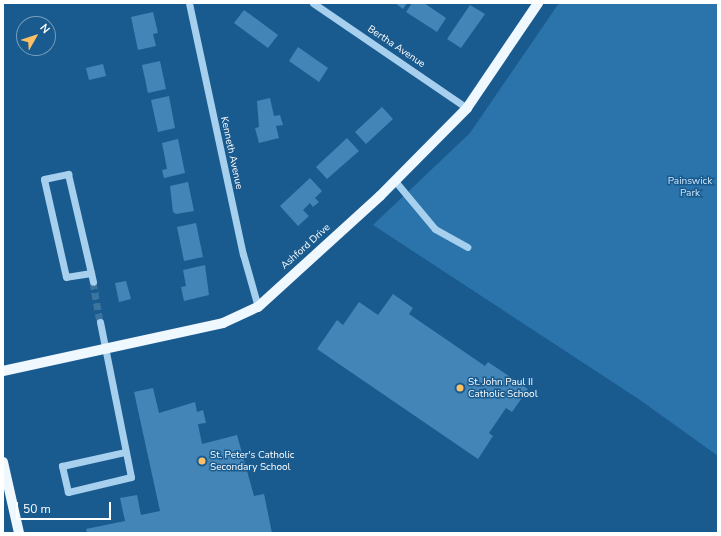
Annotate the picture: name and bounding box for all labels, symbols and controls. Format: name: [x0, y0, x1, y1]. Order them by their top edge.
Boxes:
north arrow: [16, 16, 56, 56]
text: N: [37, 21, 53, 37]
street label: Bertha Avenue: [365, 23, 427, 71]
street label: Kenneth Avenue: [217, 116, 245, 190]
park label: Painswick Park: [668, 175, 712, 198]
street label: Ashford Drive: [279, 222, 333, 272]
place label: St. John Paul II Catholic School: [468, 376, 538, 400]
marker: St. John Paul II Catholic School: [455, 383, 465, 393]
place label: St. Peter's Catholic Secondary School: [210, 449, 294, 472]
marker: St. Peter's Catholic Secondary School: [197, 456, 207, 466]
scale bar: [18, 494, 113, 520]
text: 50 m: [23, 501, 51, 517]

